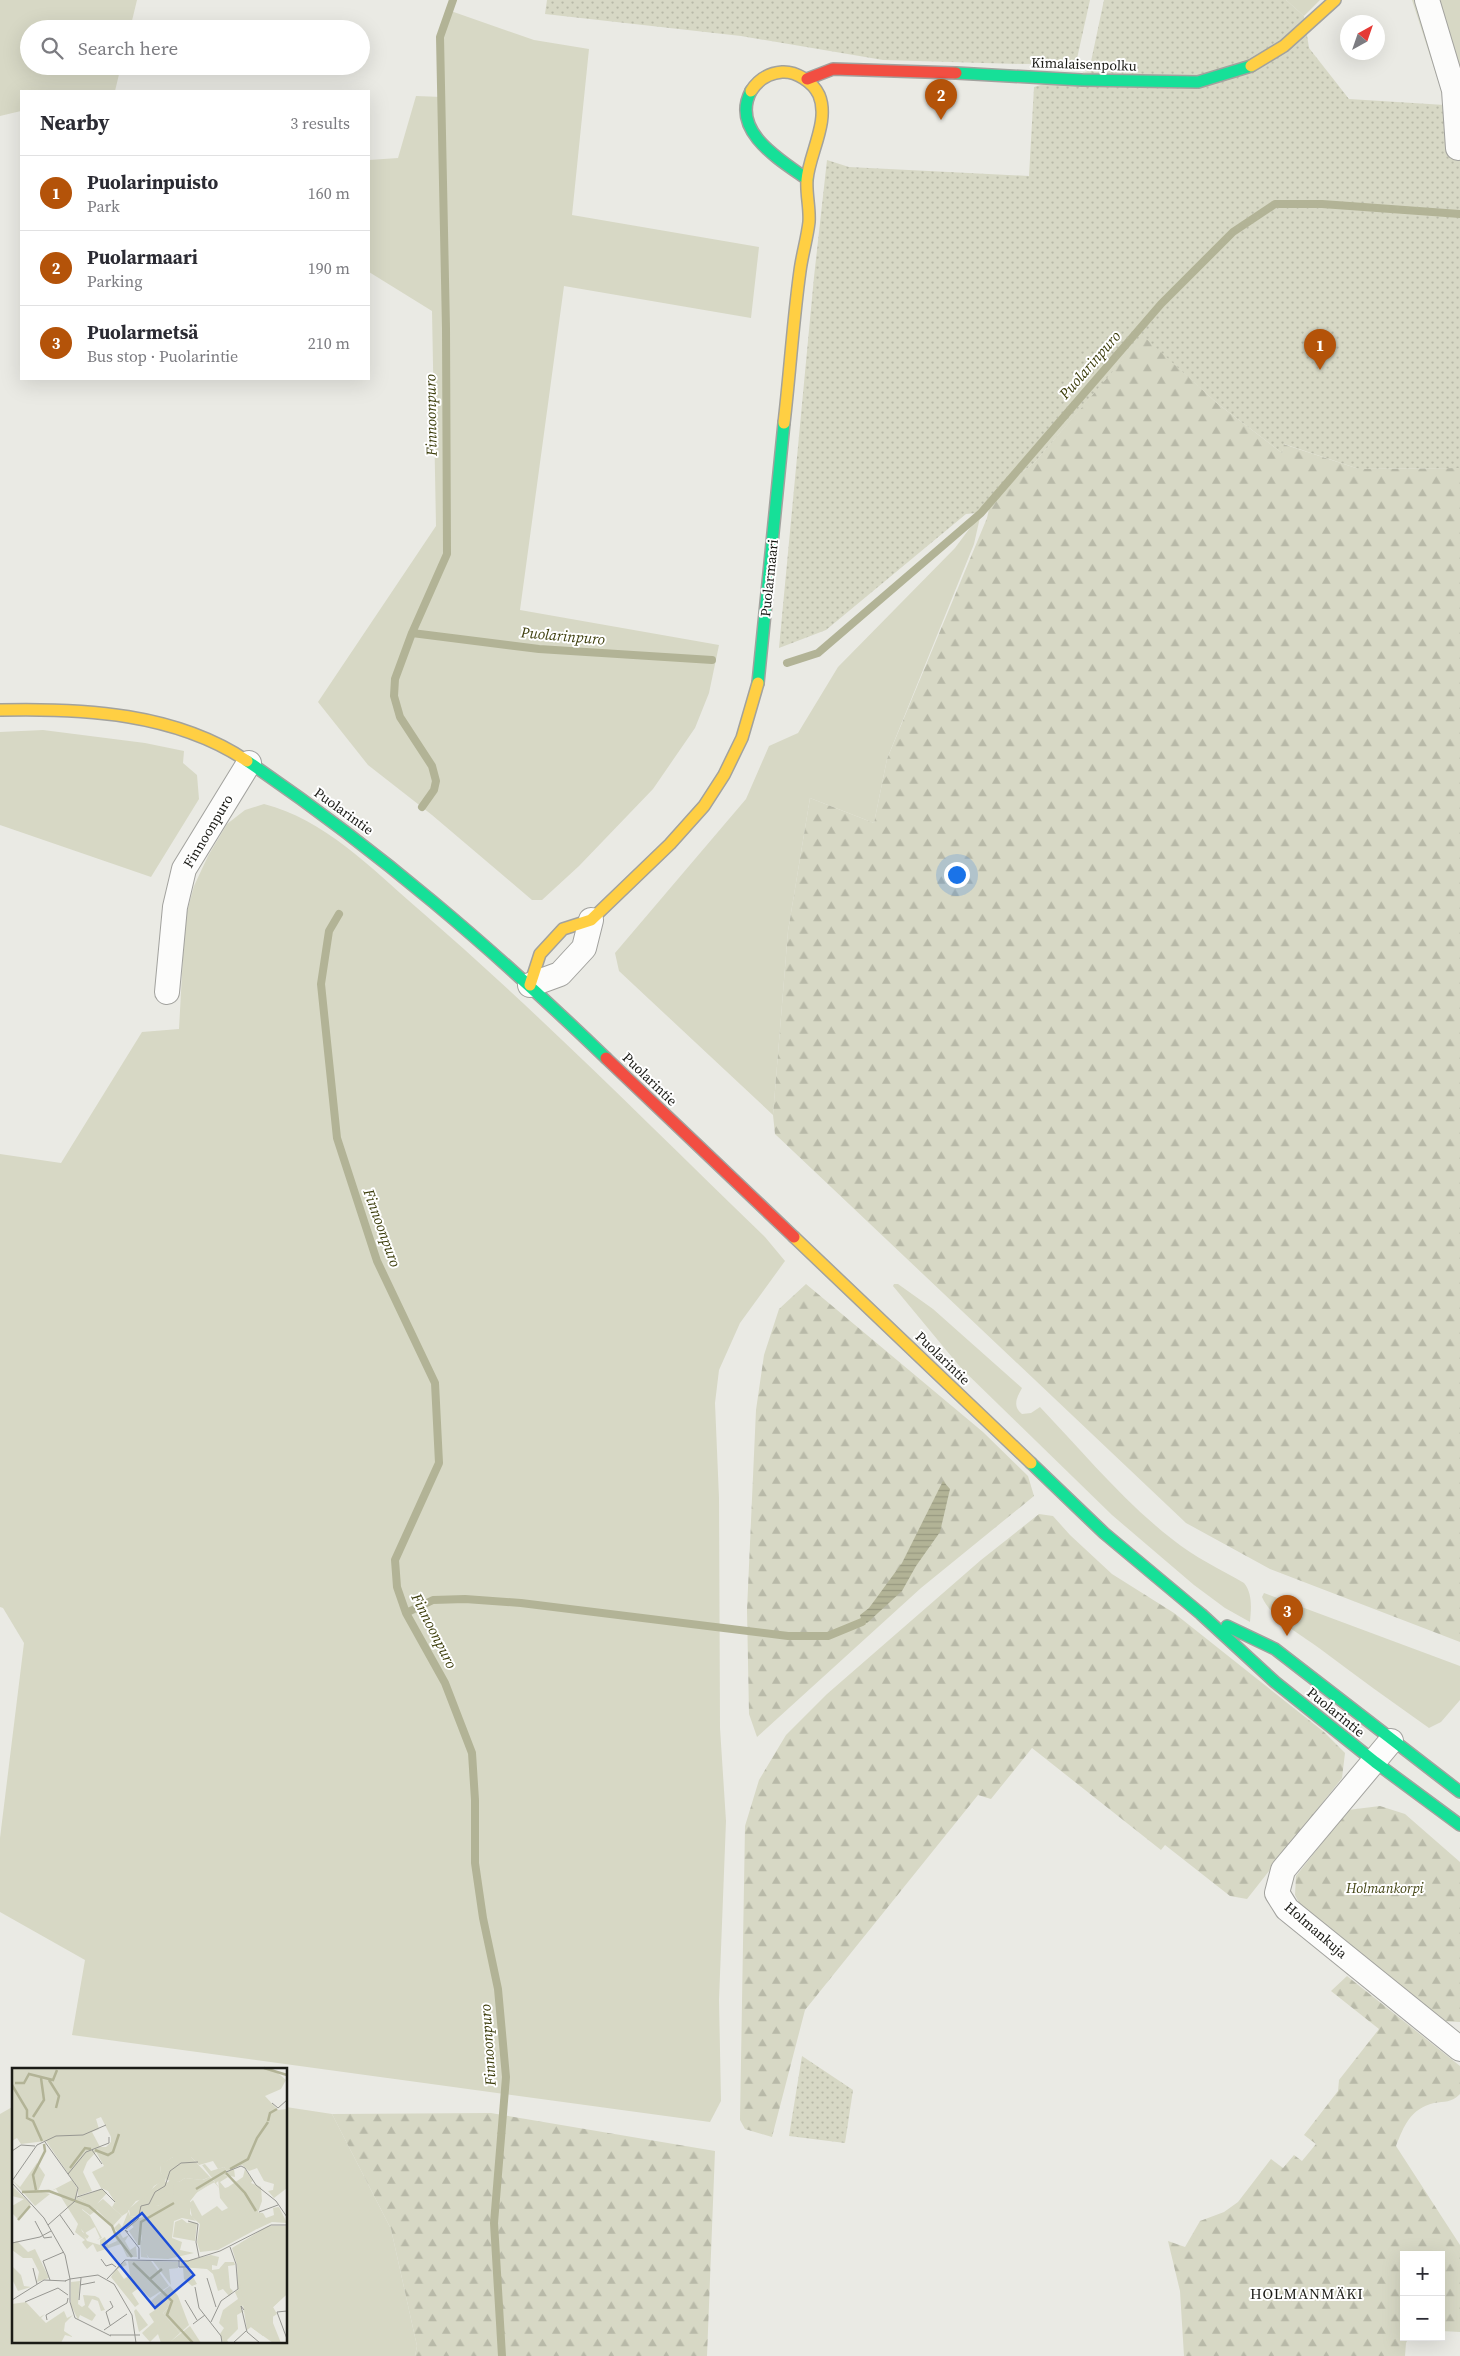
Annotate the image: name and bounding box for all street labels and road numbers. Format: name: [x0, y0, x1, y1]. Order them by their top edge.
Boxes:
street label: Kimalaisenpolku: [1031, 52, 1137, 76]
street label: Puolarmaari: [755, 538, 783, 618]
street label: Puolarintie: [310, 783, 378, 839]
street label: Finnoonpuro: [178, 790, 238, 871]
street label: Puolarintie: [618, 1048, 682, 1110]
street label: Puolarintie: [911, 1327, 975, 1389]
street label: Puolarintie: [1303, 1682, 1369, 1742]
street label: Holmankuja: [1280, 1897, 1352, 1963]

